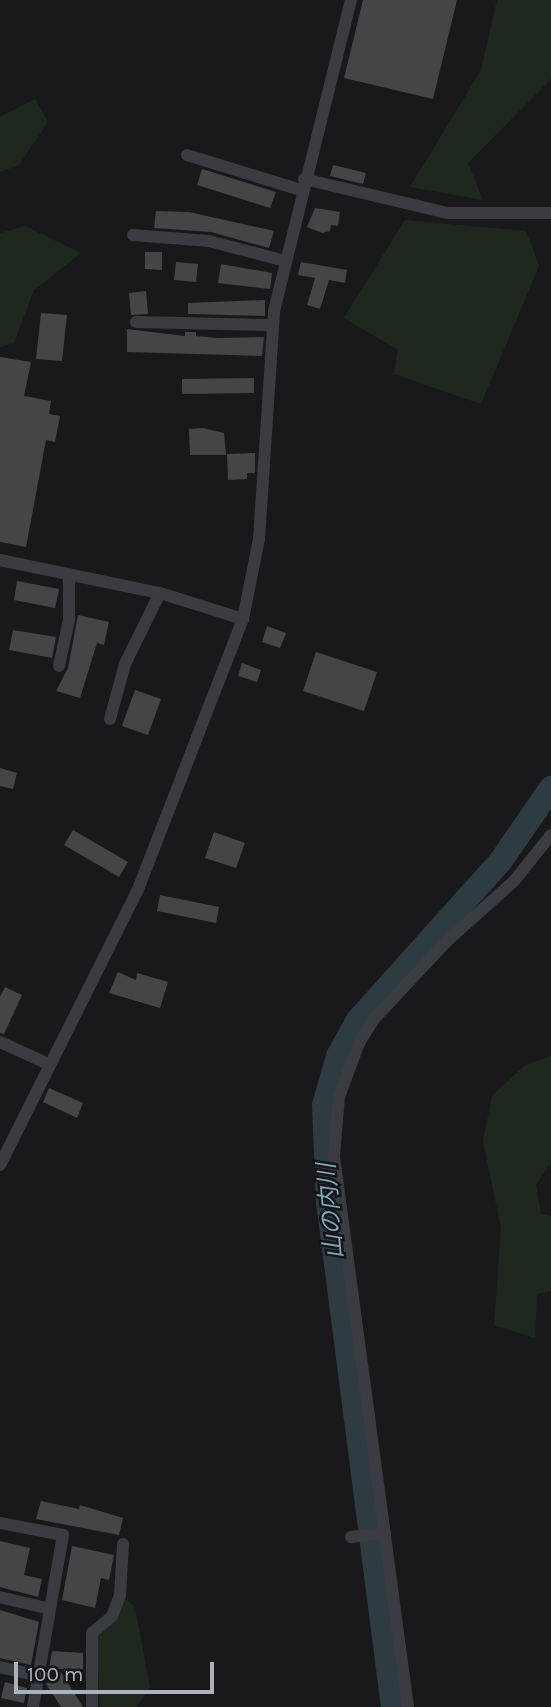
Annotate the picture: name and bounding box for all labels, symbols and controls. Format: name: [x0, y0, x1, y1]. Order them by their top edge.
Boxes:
water label: 山の内川: [312, 1162, 350, 1260]
scale bar: [18, 1648, 217, 1692]
text: 100 m: [27, 1662, 84, 1686]

